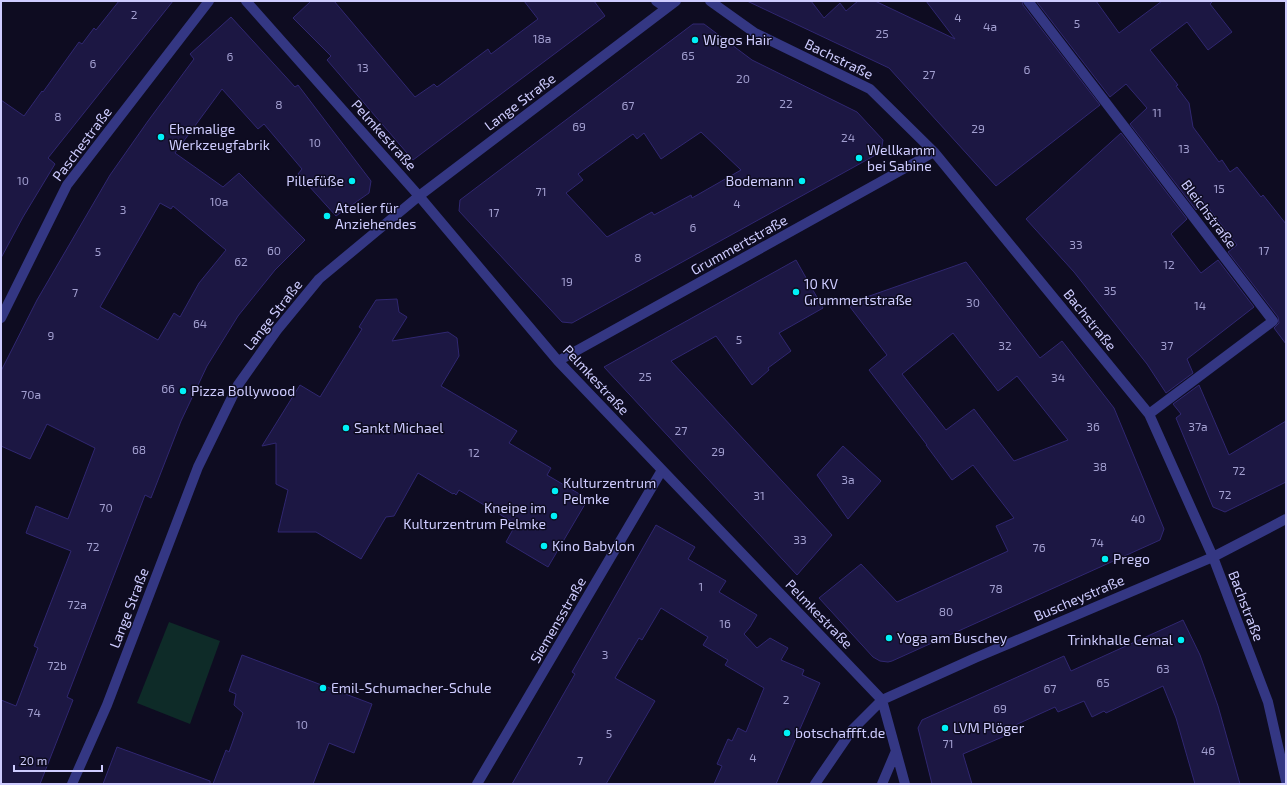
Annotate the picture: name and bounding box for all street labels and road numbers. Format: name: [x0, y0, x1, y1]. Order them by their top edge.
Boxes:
street label: Bachstraße: [802, 35, 876, 82]
street label: Lange Straße: [481, 69, 559, 134]
street label: Pelmkestraße: [348, 96, 421, 174]
street label: Paschestraße: [48, 103, 115, 184]
street label: Bleichstraße: [1178, 176, 1241, 251]
street label: Grummertstraße: [687, 211, 790, 278]
street label: Lange Straße: [240, 276, 305, 353]
street label: Bachstraße: [1060, 286, 1120, 354]
street label: Pelmkestraße: [560, 341, 633, 418]
street label: Lange Straße: [105, 565, 152, 650]
street label: Bachstraße: [1225, 568, 1268, 643]
street label: Buscheystraße: [1031, 571, 1126, 624]
street label: Siemensstraße: [526, 574, 589, 666]
street label: Pelmkestraße: [782, 576, 856, 652]

